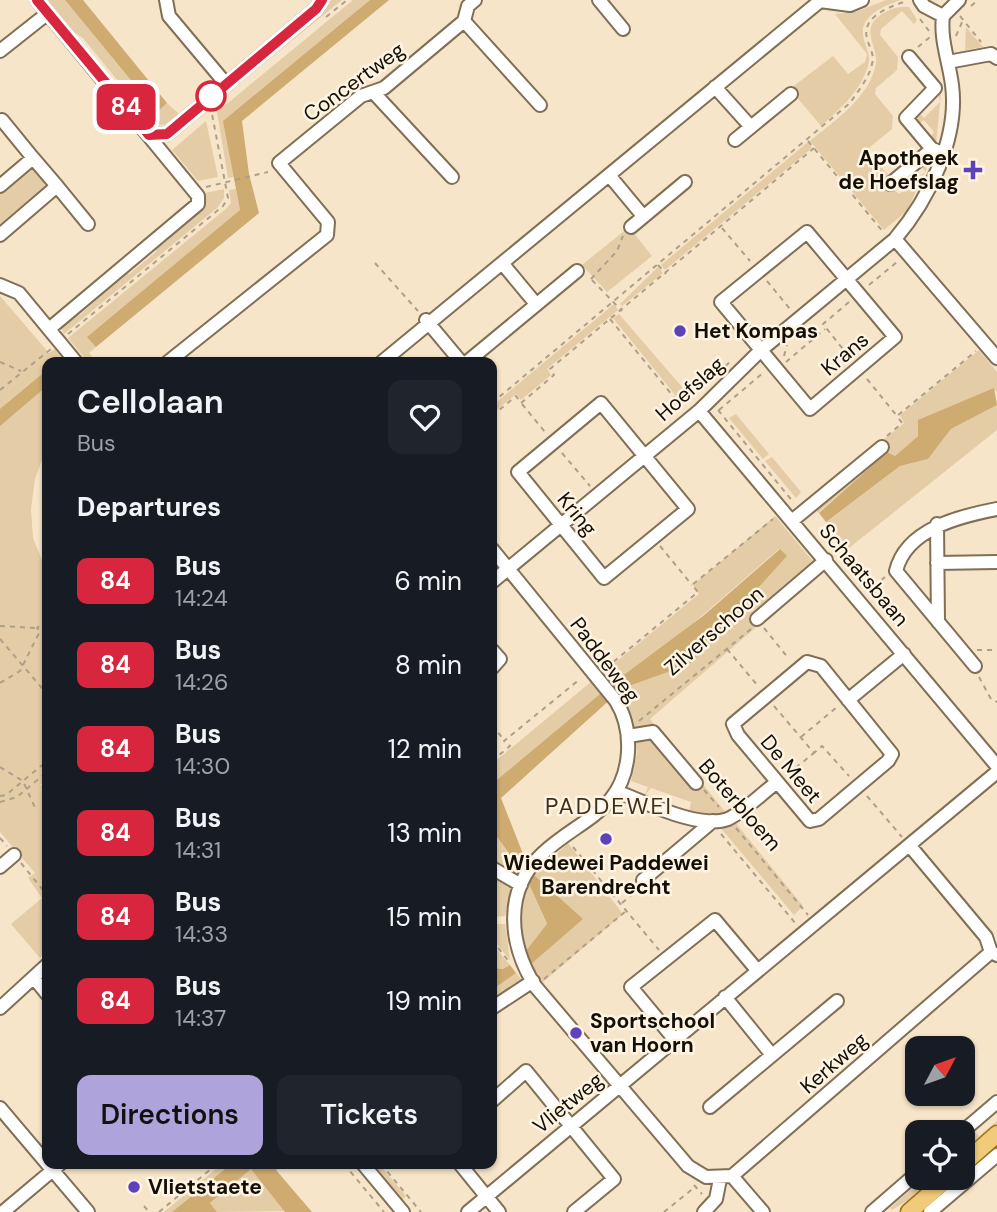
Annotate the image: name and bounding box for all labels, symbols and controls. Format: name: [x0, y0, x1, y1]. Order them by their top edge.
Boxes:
street label: Concertweg: [298, 36, 410, 128]
unlabelled marker: [196, 81, 226, 111]
line badge: 84: [94, 84, 158, 130]
text: 84: [111, 91, 141, 122]
place label: Apotheek de Hoefslag: [838, 144, 959, 196]
marker: Apotheek de Hoefslag: [965, 162, 981, 178]
place label: Het Kompas: [694, 317, 818, 345]
marker: Het Kompas: [672, 323, 688, 339]
street label: Krans: [815, 326, 875, 382]
street label: Hoefslag: [649, 350, 731, 427]
text: Cellolaan: [77, 380, 224, 423]
button: heart: [388, 380, 462, 454]
text: Bus: [77, 428, 116, 458]
street label: Kring: [551, 486, 603, 542]
text: Departures: [77, 490, 221, 524]
street label: Schaatsbaan: [813, 518, 915, 632]
text: Bus: [175, 549, 221, 583]
text: 6 min: [394, 564, 462, 598]
text: 84: [100, 565, 131, 596]
street label: Zilverschoon: [658, 580, 770, 682]
text: 14:24: [175, 583, 228, 613]
street label: Paddeweg: [564, 612, 646, 709]
text: Bus: [175, 633, 221, 667]
text: 8 min: [395, 648, 462, 682]
text: 84: [100, 649, 131, 680]
text: 14:26: [175, 667, 228, 697]
text: Bus: [175, 717, 221, 751]
street label: De Meet: [754, 729, 828, 809]
text: 12 min: [388, 732, 462, 766]
text: 84: [100, 733, 131, 764]
text: 14:30: [175, 751, 230, 781]
street label: Boterbloem: [692, 753, 788, 857]
district label: PADDEWEI: [545, 791, 673, 821]
text: Bus: [175, 801, 221, 835]
text: 13 min: [387, 816, 462, 850]
text: 84: [100, 817, 131, 848]
marker: Wiedewei Paddewei Barendrecht: [598, 831, 614, 847]
text: 14:31: [175, 835, 221, 865]
place label: Wiedewei Paddewei Barendrecht: [503, 849, 709, 901]
text: Bus: [175, 885, 221, 919]
text: 15 min: [387, 900, 462, 934]
text: 84: [100, 901, 131, 932]
text: 14:33: [175, 919, 228, 949]
text: Bus: [175, 969, 221, 1003]
text: 19 min: [386, 984, 462, 1018]
text: 84: [100, 985, 131, 1016]
text: 14:37: [175, 1003, 226, 1033]
place label: Sportschool van Hoorn: [590, 1007, 715, 1059]
marker: Sportschool van Hoorn: [568, 1025, 584, 1041]
street label: Kerkweg: [794, 1026, 874, 1100]
north arrow: [905, 1036, 975, 1106]
map controls: [905, 1036, 975, 1190]
street label: Vlietweg: [527, 1066, 609, 1140]
button: Directions: [77, 1075, 263, 1155]
button: Tickets: [277, 1075, 462, 1155]
button: locate: [905, 1120, 975, 1190]
place label: Vlietstaete: [148, 1173, 262, 1201]
marker: Vlietstaete: [126, 1179, 142, 1195]

